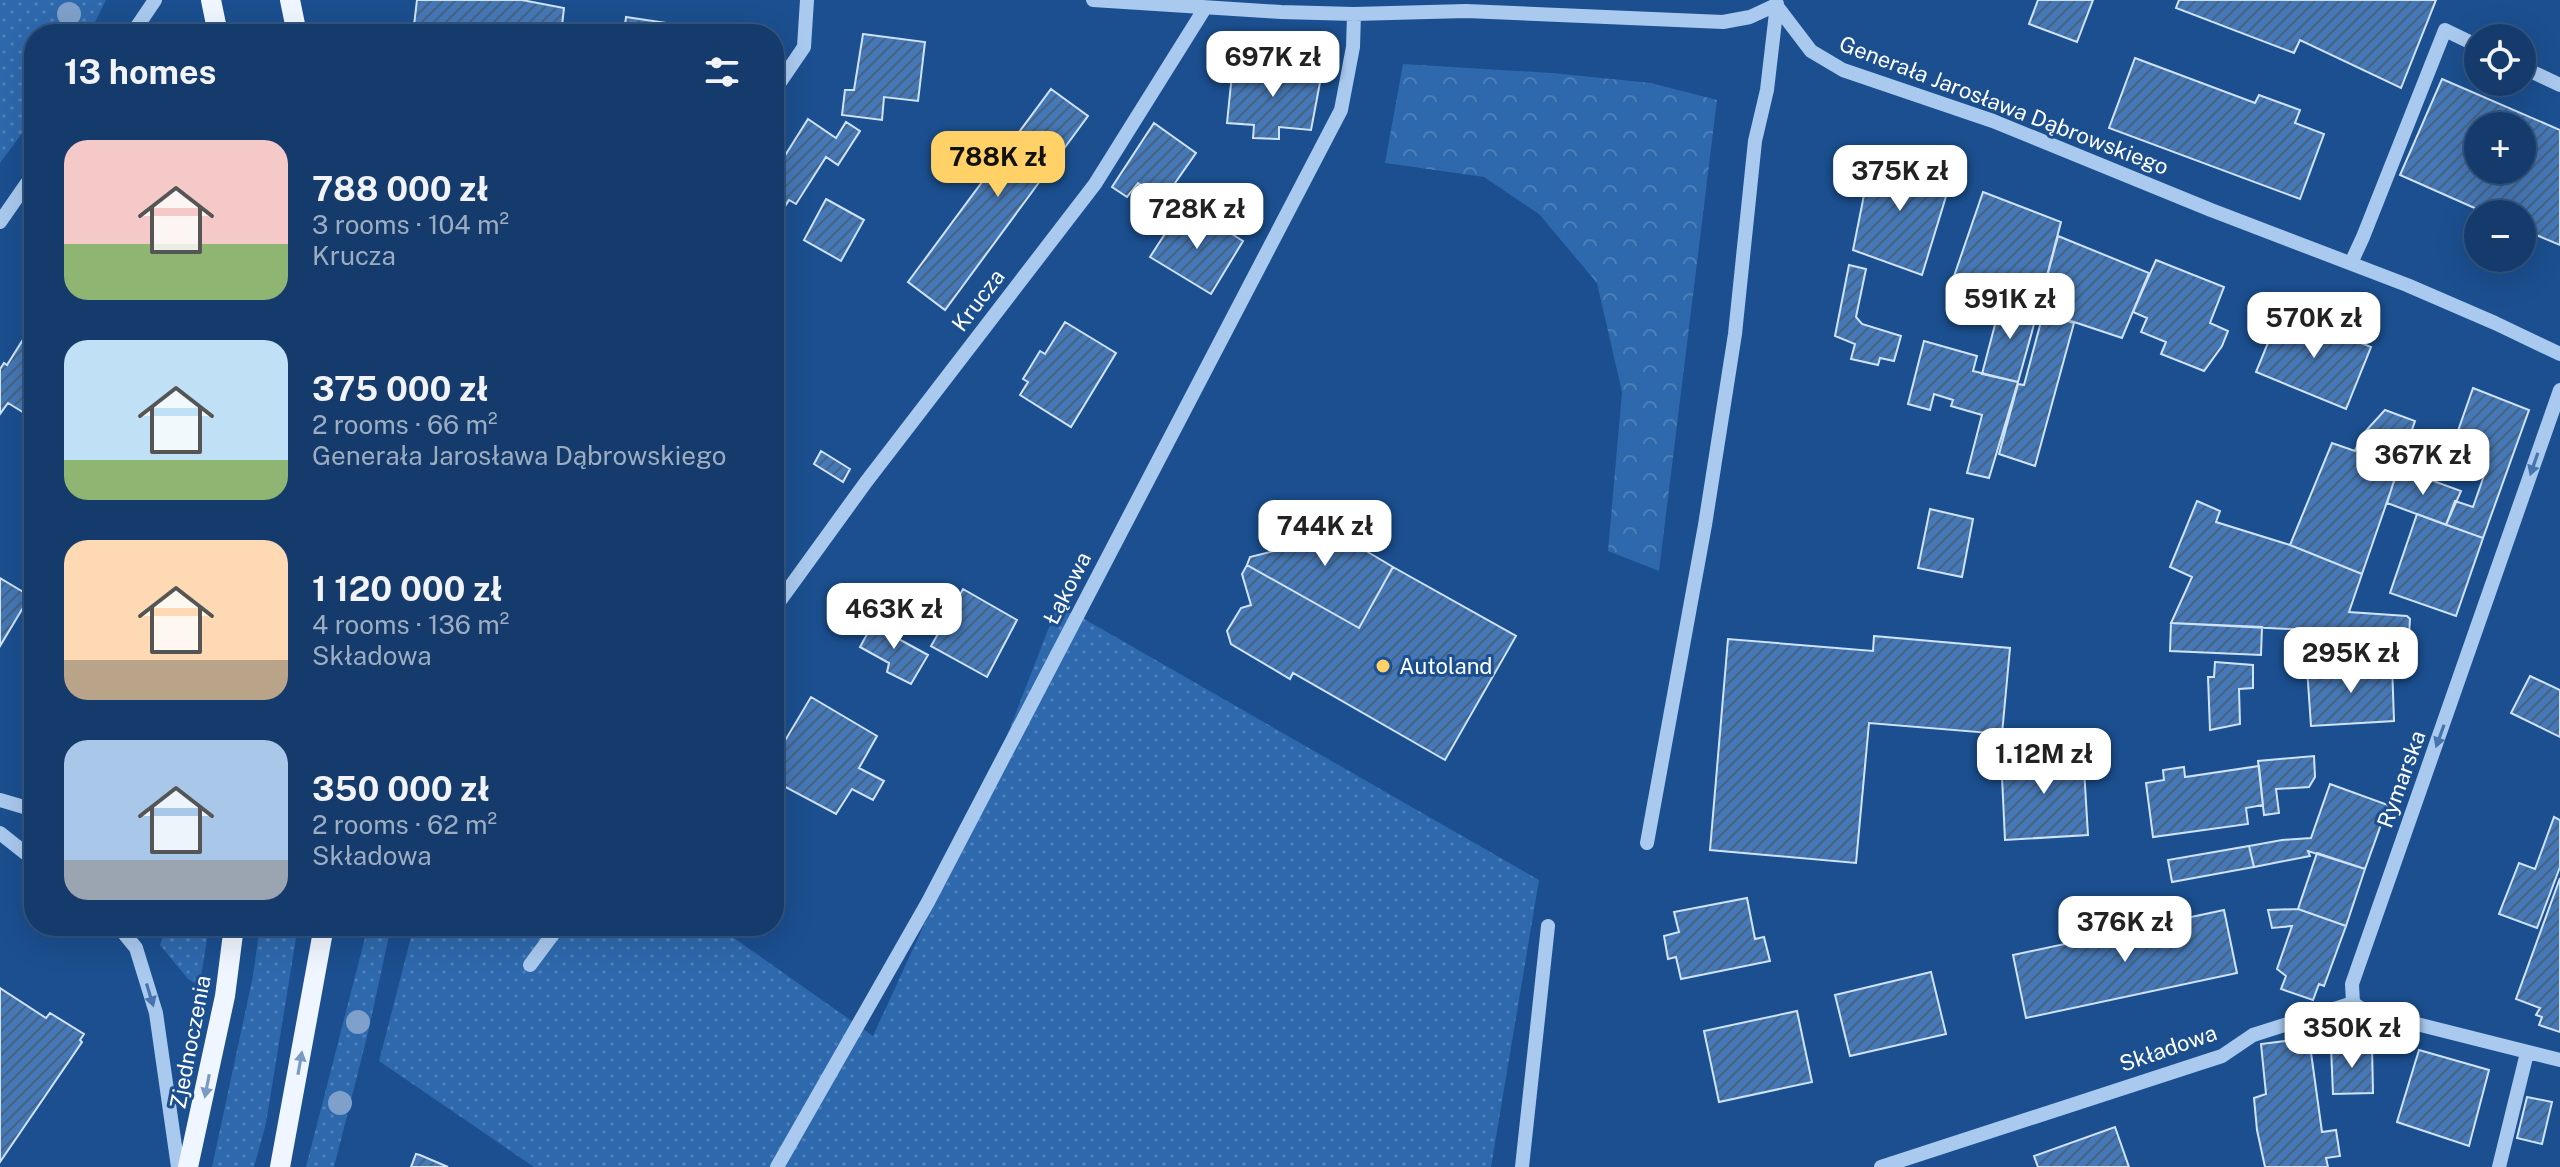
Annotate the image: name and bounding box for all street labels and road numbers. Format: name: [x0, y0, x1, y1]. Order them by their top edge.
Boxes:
street label: Generała Jarosława Dąbrowskiego: [1836, 30, 2172, 180]
street label: Krucza: [946, 264, 1010, 336]
street label: Łąkowa: [1038, 547, 1096, 629]
street label: Rymarska: [2371, 727, 2431, 831]
street label: Zjednoczenia: [164, 973, 216, 1111]
street label: Składowa: [2116, 1019, 2220, 1077]

